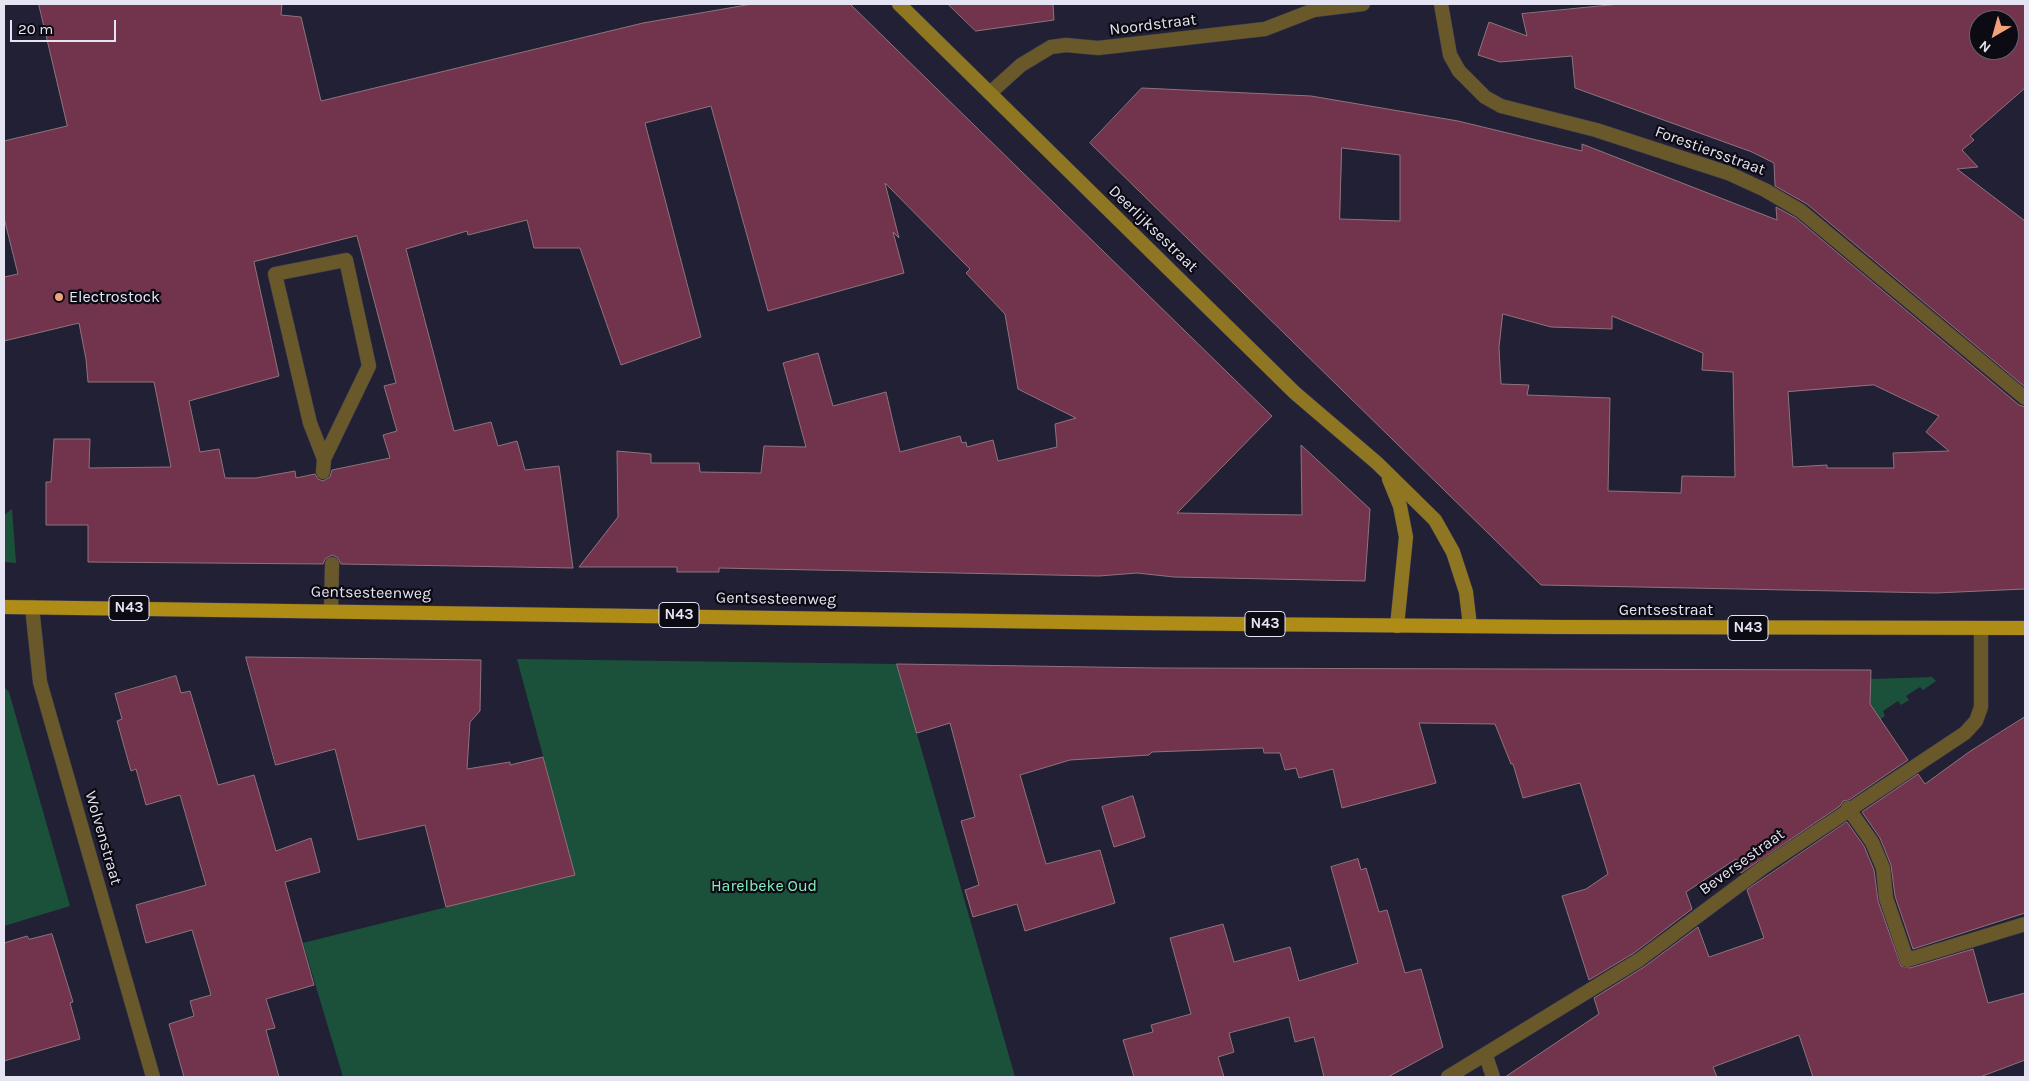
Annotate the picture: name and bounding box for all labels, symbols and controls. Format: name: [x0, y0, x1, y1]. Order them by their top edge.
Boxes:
scale bar: [12, 10, 119, 42]
street label: Noordstraat: [1108, 10, 1198, 40]
north arrow: [1969, 10, 2019, 60]
text: 20 m: [18, 20, 53, 38]
text: N: [1976, 37, 1994, 56]
street label: Forestiersstraat: [1652, 122, 1768, 180]
street label: Deerlijksestraat: [1104, 182, 1202, 276]
place label: Electrostock: [69, 287, 160, 307]
marker: Electrostock: [53, 291, 65, 303]
street label: Gentsesteenweg: [311, 582, 431, 604]
street label: Gentsesteenweg: [716, 588, 836, 610]
road number: N43: [109, 596, 149, 620]
street label: Gentsestraat: [1619, 600, 1713, 620]
road number: N43: [659, 602, 699, 628]
road number: N43: [1245, 612, 1285, 636]
road number: N43: [1728, 616, 1768, 640]
street label: Wolvenstraat: [80, 789, 126, 887]
street label: Beversestraat: [1696, 825, 1788, 899]
park label: Harelbeke Oud: [711, 876, 817, 896]

